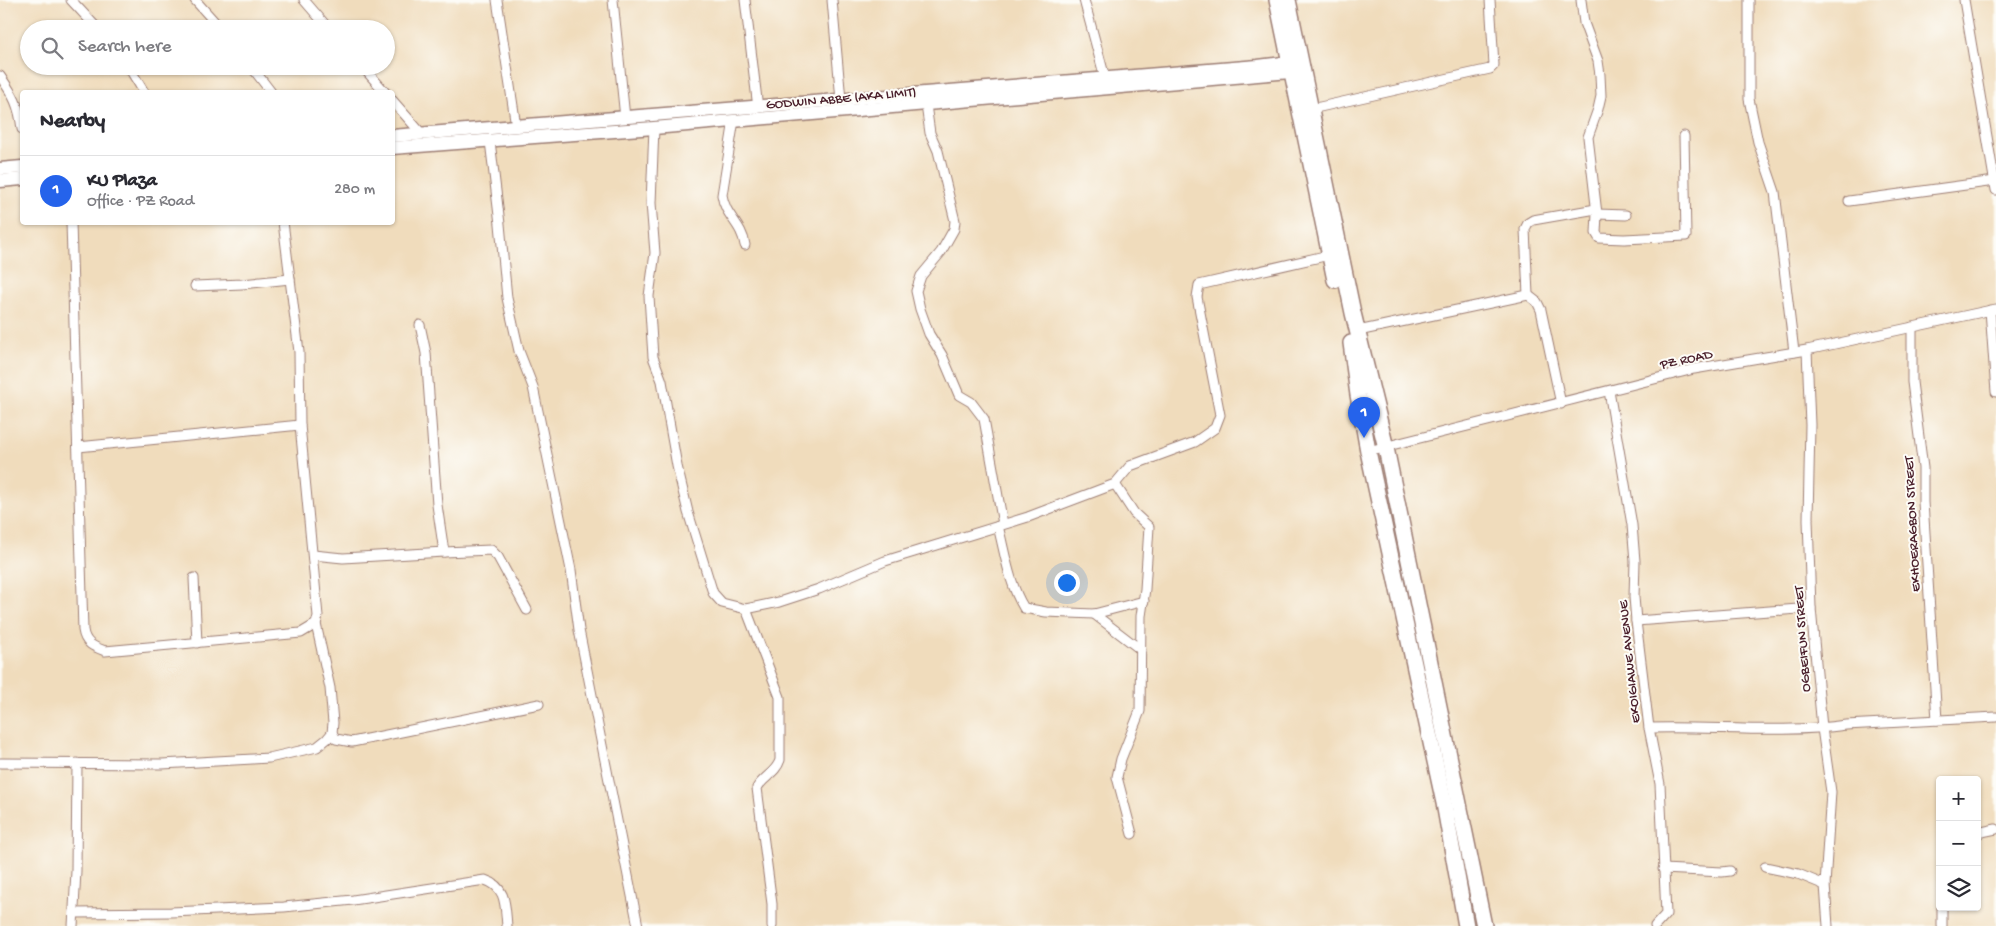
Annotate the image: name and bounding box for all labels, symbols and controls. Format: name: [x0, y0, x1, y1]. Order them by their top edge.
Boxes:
search box: [20, 20, 395, 75]
icon: search: [38, 34, 66, 62]
text: Search here: [78, 36, 172, 59]
street label: GODWIN ABBE (AKA LIMIT): [765, 84, 917, 115]
text: Nearby: [40, 110, 105, 135]
text: KU Plaza: [87, 170, 157, 193]
text: 1: [53, 181, 59, 200]
text: 280 m: [334, 181, 375, 200]
text: Office · PZ Road: [87, 193, 194, 212]
street label: PZ ROAD: [1658, 346, 1715, 375]
pin: 1: [1348, 397, 1380, 438]
street label: EKHOERAGBON STREET: [1901, 455, 1926, 592]
your location: [1054, 570, 1080, 596]
street label: OGBEIFUN STREET: [1791, 585, 1816, 692]
street label: EKOIGIAWE AVENUE: [1615, 598, 1645, 724]
map controls: [1936, 776, 1981, 911]
button: +: [1936, 776, 1981, 821]
button: −: [1936, 821, 1981, 866]
button: layers: [1936, 866, 1981, 911]

